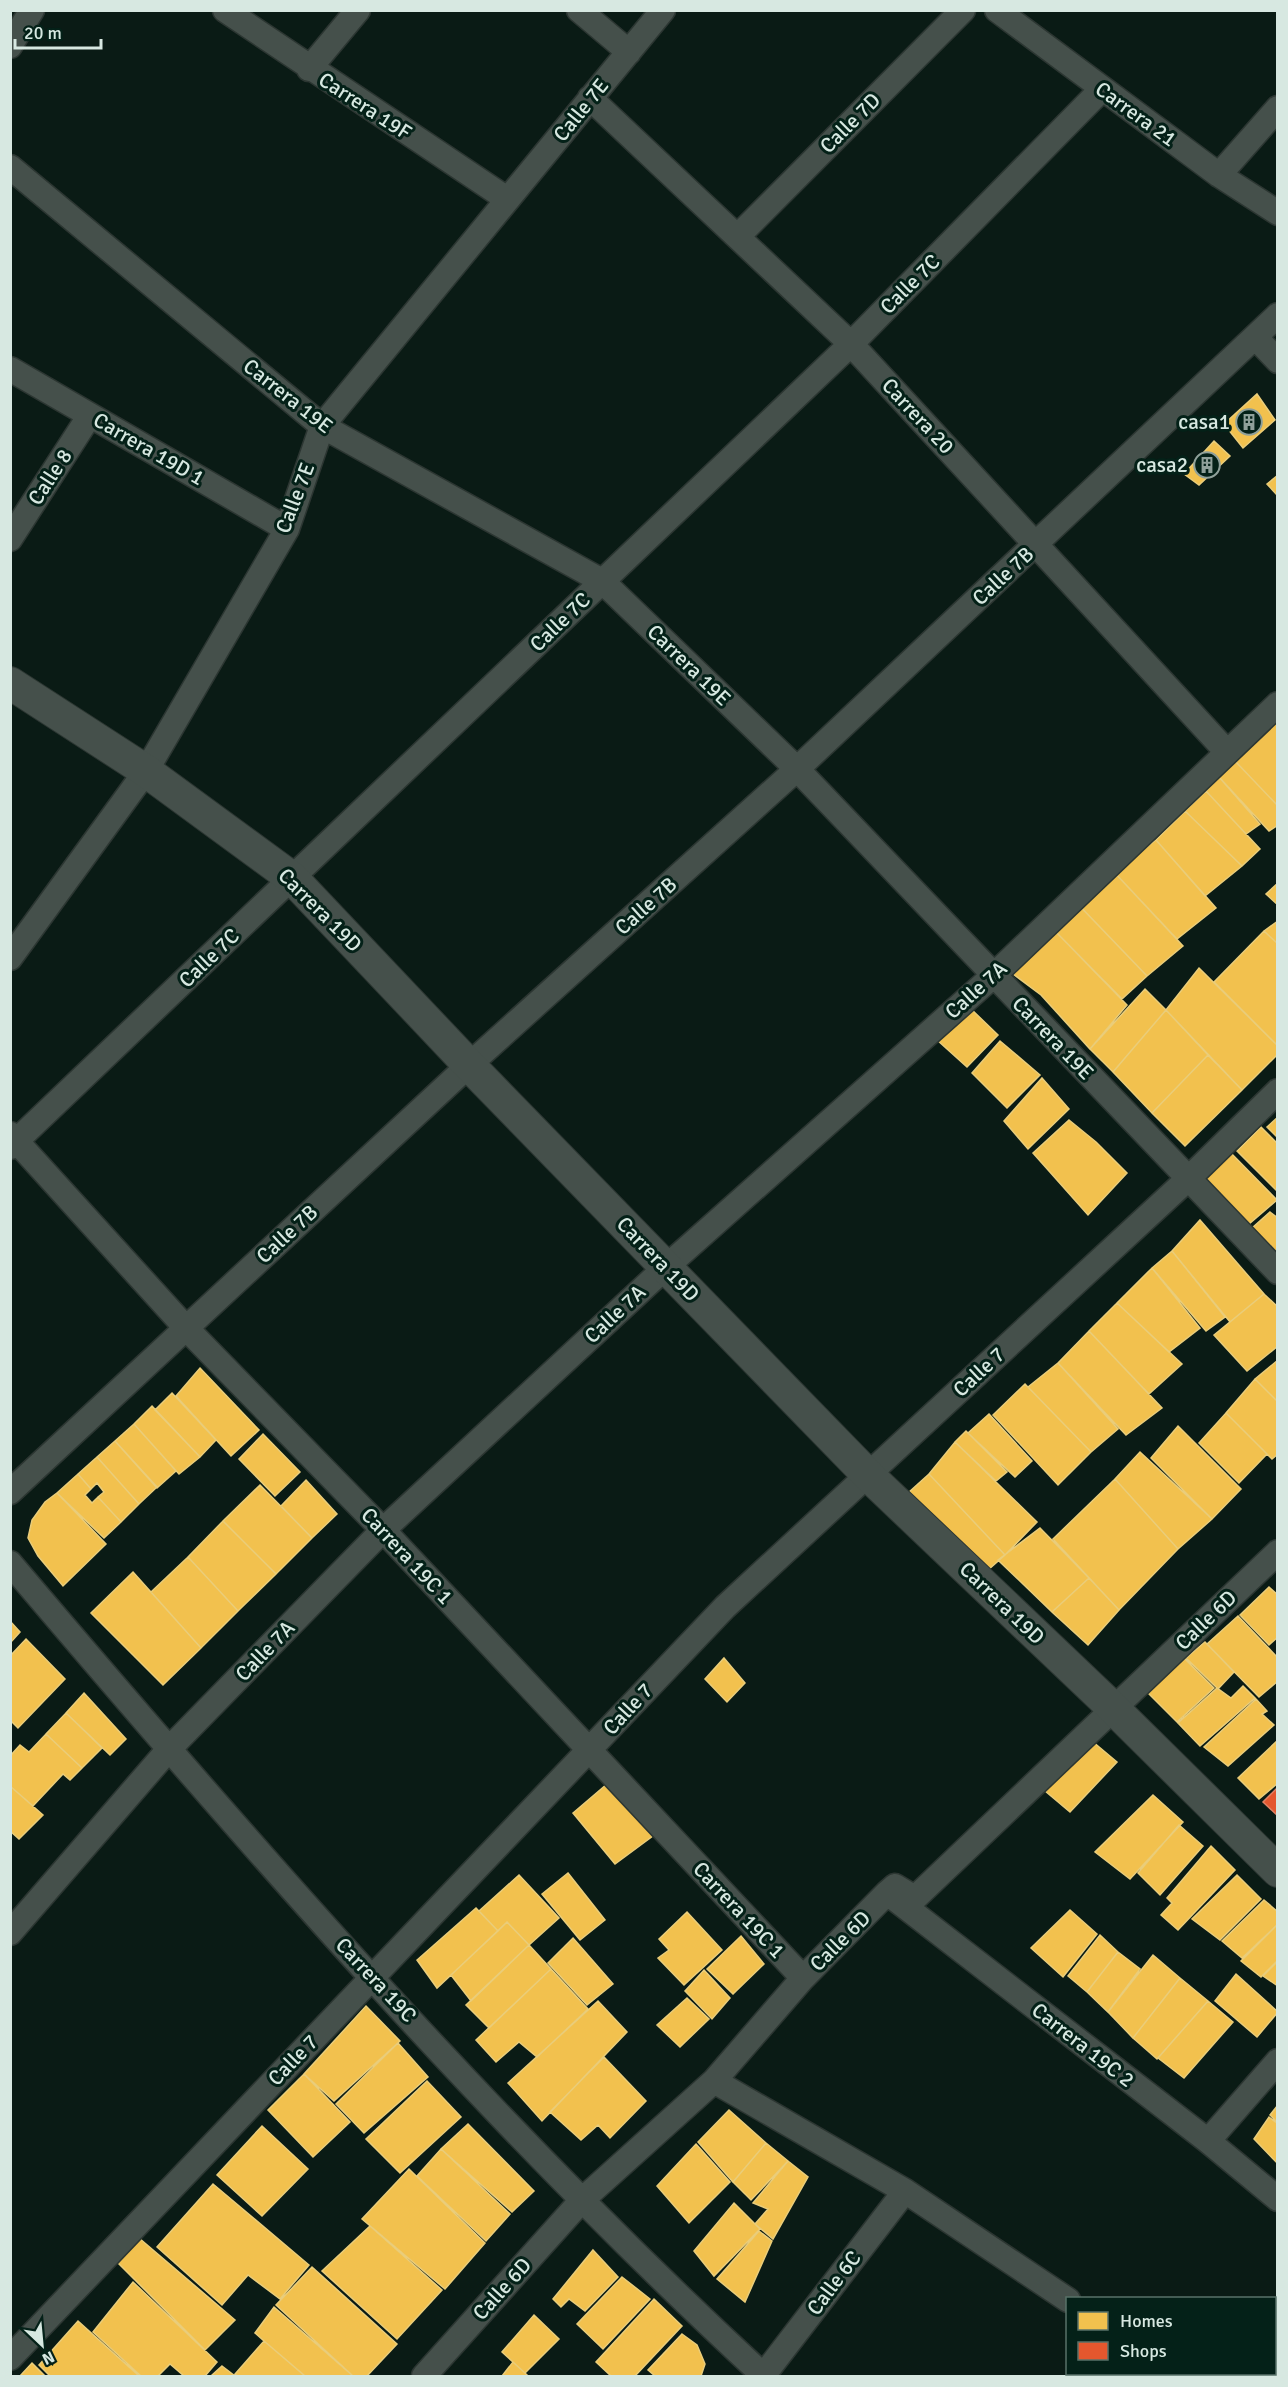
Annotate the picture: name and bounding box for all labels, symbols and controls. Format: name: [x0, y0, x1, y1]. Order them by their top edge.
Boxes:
scale bar: [15, 12, 100, 50]
text: 20 m: [24, 22, 62, 44]
street label: Carrera 19F: [314, 66, 416, 146]
street label: Calle 7E: [548, 73, 614, 147]
street label: Carrera 21: [1090, 76, 1182, 152]
street label: Calle 7D: [814, 87, 886, 159]
street label: Calle 7C: [875, 249, 945, 319]
street label: Carrera 19E: [238, 353, 338, 439]
street label: Carrera 20: [876, 373, 960, 459]
street label: Carrera 19D 1: [89, 407, 209, 491]
building icon: casa1: [1234, 407, 1264, 437]
place label: casa1: [1178, 409, 1230, 435]
street label: Calle 8: [22, 444, 78, 510]
building icon: casa2: [1192, 450, 1222, 480]
place label: casa2: [1136, 452, 1188, 478]
street label: Calle 7E: [270, 459, 320, 537]
street label: Calle 7B: [967, 541, 1039, 611]
street label: Calle 7C: [524, 587, 596, 657]
street label: Carrera 19E: [642, 619, 736, 711]
street label: Carrera 19D: [273, 863, 367, 957]
street label: Calle 7B: [610, 871, 682, 941]
street label: Calle 7C: [173, 923, 245, 993]
street label: Calle 7A: [940, 955, 1012, 1025]
street label: Carrera 19E: [1007, 991, 1099, 1085]
street label: Calle 7B: [251, 1199, 323, 1269]
street label: Carrera 19D: [611, 1211, 705, 1307]
street label: Calle 7A: [579, 1279, 651, 1349]
street label: Calle 7: [948, 1341, 1010, 1403]
street label: Carrera 19C 1: [356, 1502, 458, 1610]
street label: Carrera 19D: [954, 1556, 1050, 1650]
street label: Calle 6D: [1170, 1585, 1242, 1655]
street label: Calle 7A: [230, 1615, 300, 1687]
street label: Calle 7: [597, 1678, 659, 1740]
street label: Carrera 19C 1: [688, 1856, 790, 1964]
street label: Calle 6D: [804, 1905, 876, 1977]
street label: Carrera 19C: [330, 1932, 422, 2028]
street label: Carrera 19C 2: [1027, 1997, 1139, 2093]
street label: Calle 7: [262, 2029, 324, 2091]
street label: Calle 6C: [801, 2246, 867, 2320]
street label: Calle 6D: [467, 2252, 537, 2326]
legend: [1066, 2297, 1276, 2375]
text: Homes: [1120, 2310, 1173, 2332]
north arrow: [12, 2315, 72, 2375]
text: Shops: [1120, 2340, 1167, 2362]
text: N: [39, 2346, 58, 2369]

